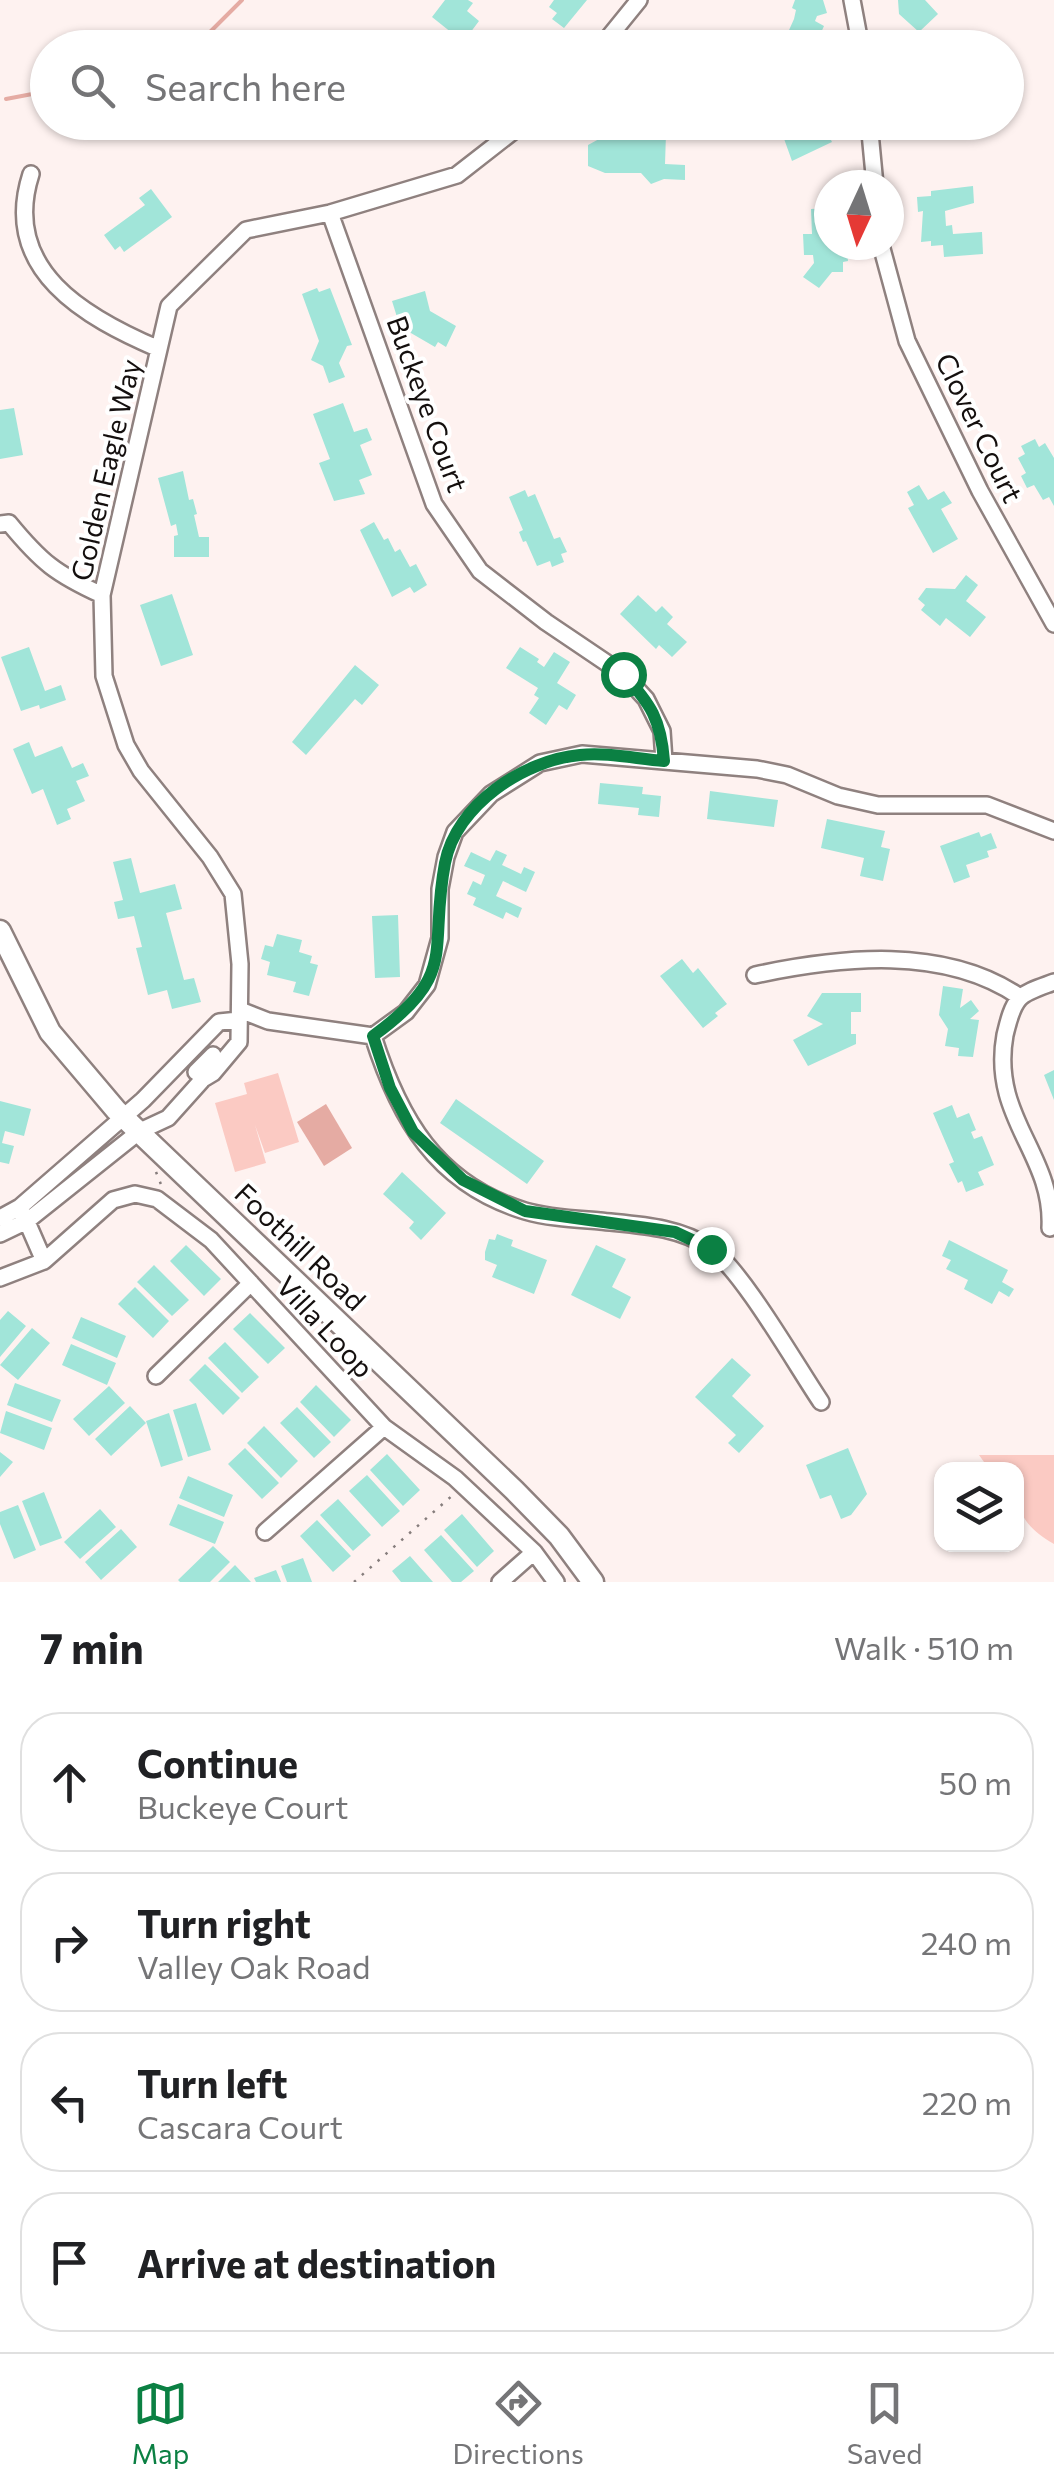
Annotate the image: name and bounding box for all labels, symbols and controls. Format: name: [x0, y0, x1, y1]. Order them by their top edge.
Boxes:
search box: [30, 30, 1024, 140]
icon: search: [65, 58, 120, 113]
text: Search here: [145, 62, 346, 109]
north arrow: [814, 170, 904, 260]
street label: Buckeye Court: [380, 311, 476, 496]
street label: Clover Court: [929, 347, 1031, 508]
street label: Golden Eagle Way: [63, 356, 147, 584]
route start: [601, 652, 647, 698]
street label: Foothill Road: [228, 1176, 373, 1317]
route end: [689, 1227, 735, 1273]
street label: Villa Loop: [270, 1268, 381, 1384]
map controls: [934, 1462, 1024, 1552]
button: layers: [934, 1462, 1024, 1552]
text: 7 min: [40, 1621, 144, 1673]
text: Walk · 510 m: [834, 1627, 1014, 1667]
text: Continue: [137, 1739, 298, 1786]
icon: ahead: [42, 1755, 97, 1810]
text: 50 m: [939, 1762, 1012, 1802]
text: Buckeye Court: [137, 1786, 348, 1826]
text: Turn right: [137, 1899, 311, 1946]
icon: right: [42, 1915, 97, 1970]
text: 240 m: [921, 1922, 1012, 1962]
text: Valley Oak Road: [137, 1946, 371, 1986]
text: Turn left: [137, 2059, 288, 2106]
icon: left: [42, 2075, 97, 2130]
text: 220 m: [922, 2082, 1012, 2122]
text: Cascara Court: [137, 2106, 343, 2146]
icon: arrive: [42, 2235, 97, 2290]
text: Arrive at destination: [137, 2239, 496, 2286]
tab: Map: [132, 2376, 189, 2470]
tab: Directions: [452, 2376, 584, 2470]
tab: Saved: [847, 2376, 922, 2470]

